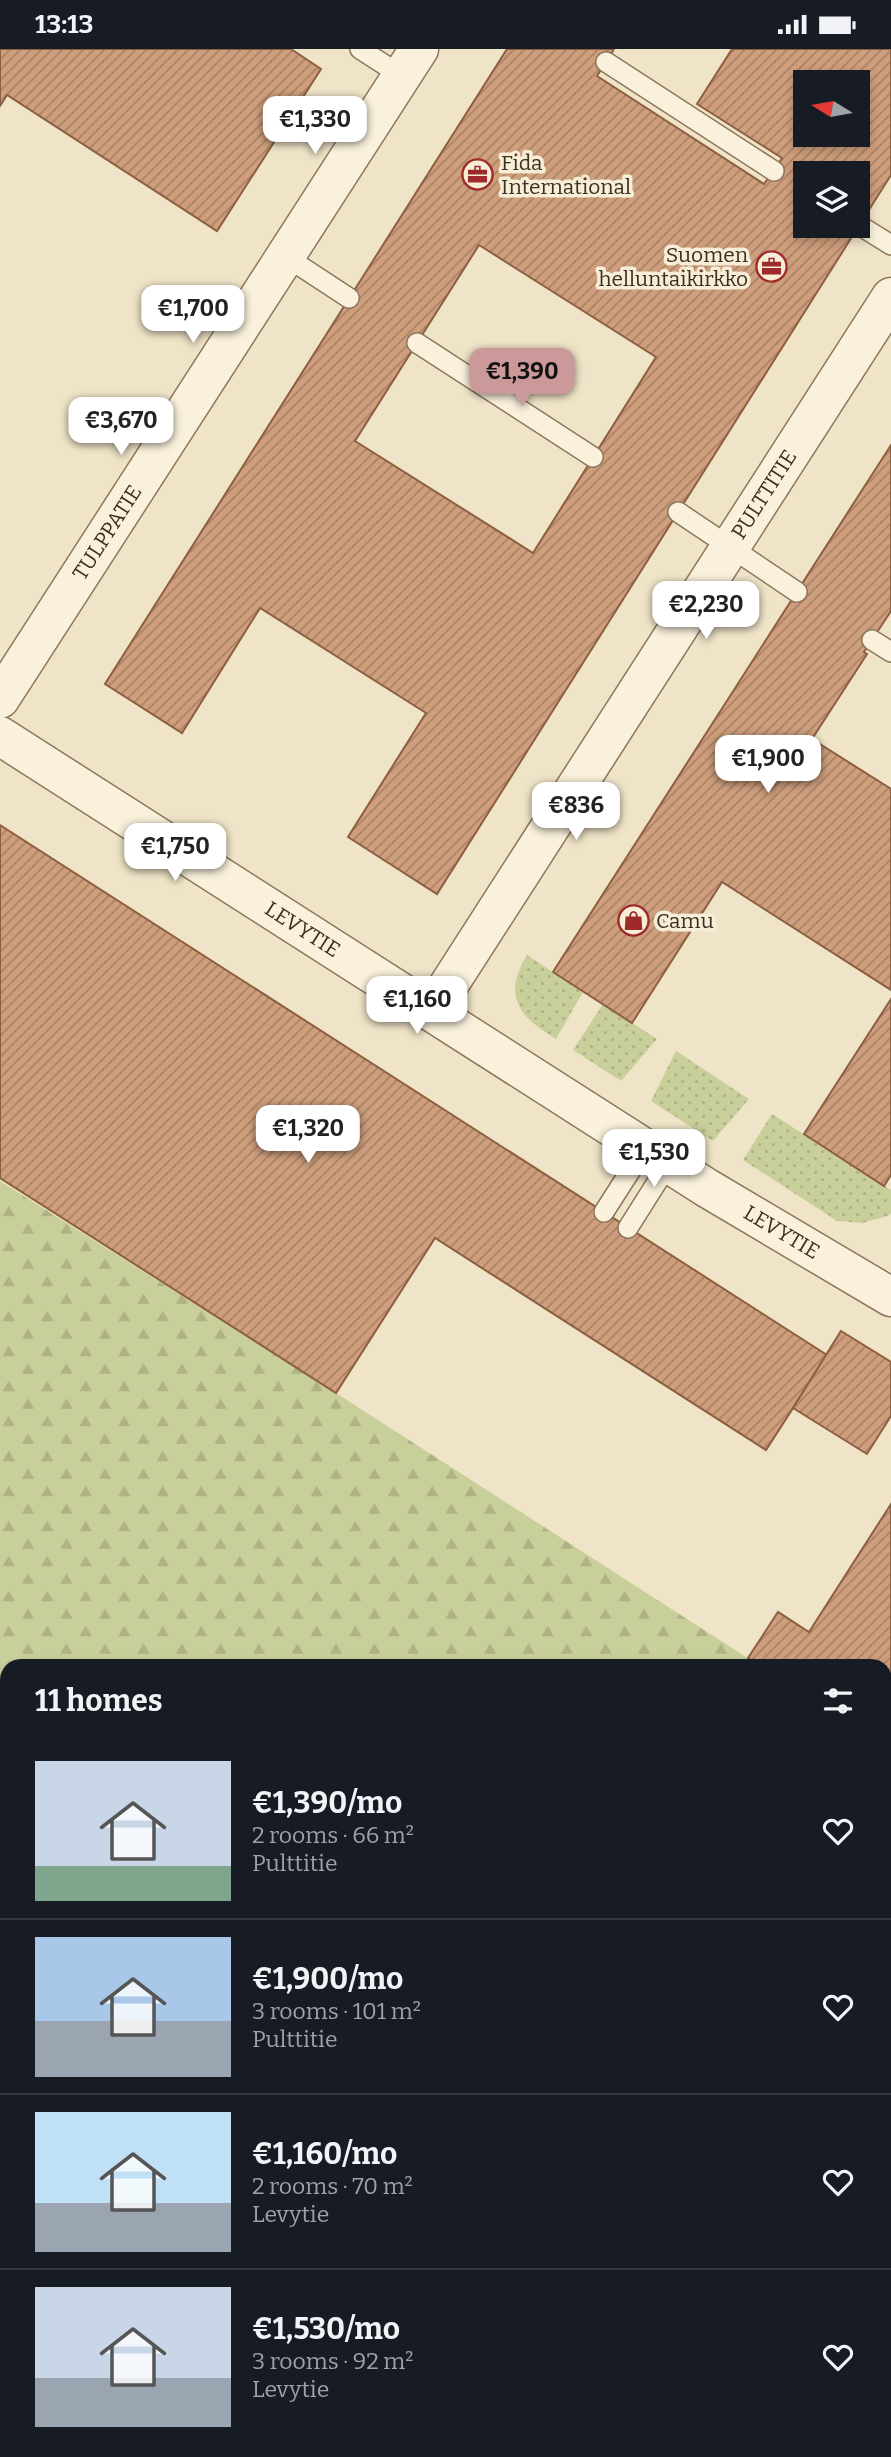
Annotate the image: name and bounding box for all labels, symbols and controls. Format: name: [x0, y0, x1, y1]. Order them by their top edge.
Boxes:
text: 13:13: [35, 9, 93, 40]
north arrow: [793, 70, 870, 147]
map controls: [793, 70, 870, 238]
pin: €1,330: [258, 97, 372, 156]
text: €1,330: [279, 105, 351, 133]
place label: Fida International: [501, 150, 631, 200]
office icon: Fida International: [461, 158, 495, 192]
button: layers: [793, 161, 870, 238]
place label: Suomen helluntaikirkko: [598, 242, 748, 292]
office icon: Suomen helluntaikirkko: [754, 250, 788, 284]
pin: €1,700: [136, 285, 250, 345]
text: €1,700: [157, 294, 229, 322]
pin: €1,390: [465, 349, 579, 408]
text: €1,390: [485, 357, 559, 385]
pin: €3,670: [64, 397, 178, 457]
text: €3,670: [84, 406, 158, 434]
street label: PULTTITIE: [726, 445, 802, 544]
street label: TULPPATIE: [67, 480, 147, 585]
pin: €2,230: [649, 581, 763, 641]
text: €2,230: [668, 590, 744, 618]
pin: €1,900: [711, 735, 825, 795]
text: €1,900: [731, 744, 805, 772]
pin: €836: [535, 783, 617, 842]
text: €836: [548, 791, 604, 819]
pin: €1,750: [118, 823, 232, 883]
text: €1,750: [140, 832, 210, 860]
street label: LEVYTIE: [260, 896, 345, 963]
shop icon: Camu: [616, 904, 650, 938]
place label: Camu: [656, 908, 714, 934]
pin: €1,160: [360, 977, 474, 1036]
text: €1,160: [382, 985, 452, 1013]
pin: €1,320: [251, 1105, 365, 1165]
text: €1,320: [272, 1114, 344, 1142]
pin: €1,530: [597, 1129, 711, 1189]
text: €1,530: [618, 1138, 690, 1166]
street label: LEVYTIE: [739, 1200, 825, 1265]
icon: filters: [819, 1682, 857, 1720]
text: 11 homes: [35, 1683, 163, 1719]
text: €1,390/mo: [252, 1785, 402, 1821]
icon: home: [91, 1789, 175, 1873]
icon: heart: [819, 1812, 857, 1850]
text: 2 rooms · 66 m²: [252, 1821, 414, 1849]
text: Pulttitie: [252, 1849, 338, 1877]
text: €1,900/mo: [252, 1961, 403, 1997]
icon: home: [91, 1965, 175, 2049]
icon: heart: [819, 1988, 857, 2026]
text: 3 rooms · 101 m²: [252, 1997, 421, 2025]
text: Pulttitie: [252, 2025, 338, 2053]
text: €1,160/mo: [252, 2136, 397, 2172]
icon: home: [91, 2140, 175, 2224]
icon: heart: [819, 2163, 857, 2201]
text: 2 rooms · 70 m²: [252, 2172, 413, 2200]
text: Levytie: [252, 2200, 329, 2228]
text: €1,530/mo: [252, 2311, 400, 2347]
icon: home: [91, 2315, 175, 2399]
icon: heart: [819, 2338, 857, 2376]
text: 3 rooms · 92 m²: [252, 2347, 413, 2375]
text: Levytie: [252, 2375, 329, 2403]

